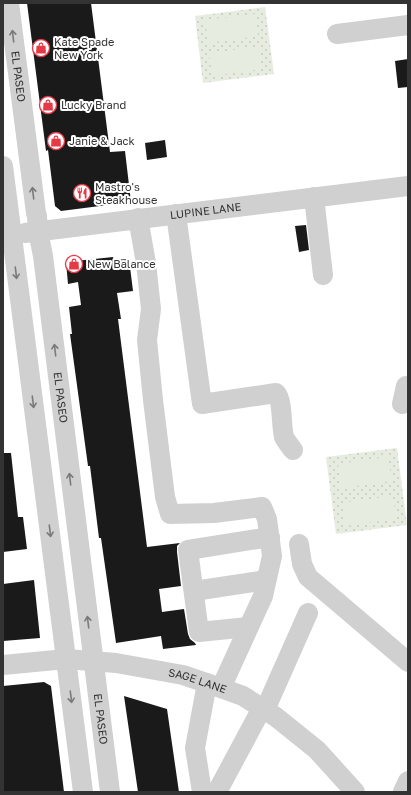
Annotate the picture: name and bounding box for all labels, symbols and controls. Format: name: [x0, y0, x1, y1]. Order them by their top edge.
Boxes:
one-way arrow: [9, 30, 17, 43]
place label: Kate Spade New York: [54, 35, 114, 61]
shop icon: Kate Spade New York: [31, 38, 51, 58]
street label: EL PASEO: [9, 50, 29, 103]
shop icon: Lucky Brand: [38, 95, 58, 115]
place label: Lucky Brand: [61, 98, 126, 111]
shop icon: Janie & Jack: [46, 131, 66, 151]
place label: Janie & Jack: [69, 134, 135, 147]
place label: Mastro's Steakhouse: [95, 180, 157, 206]
restaurant icon: Mastro's Steakhouse: [72, 183, 92, 203]
one-way arrow: [29, 187, 37, 200]
street label: LUPINE LANE: [169, 199, 242, 221]
shop icon: New Balance: [64, 254, 84, 274]
place label: New Balance: [87, 257, 156, 270]
one-way arrow: [13, 266, 20, 279]
one-way arrow: [51, 344, 58, 357]
street label: EL PASEO: [52, 371, 71, 424]
one-way arrow: [29, 395, 37, 408]
one-way arrow: [67, 473, 74, 486]
one-way arrow: [46, 524, 53, 537]
one-way arrow: [84, 616, 92, 629]
street label: SAGE LANE: [167, 666, 229, 696]
one-way arrow: [67, 690, 75, 703]
street label: EL PASEO: [92, 693, 111, 745]

